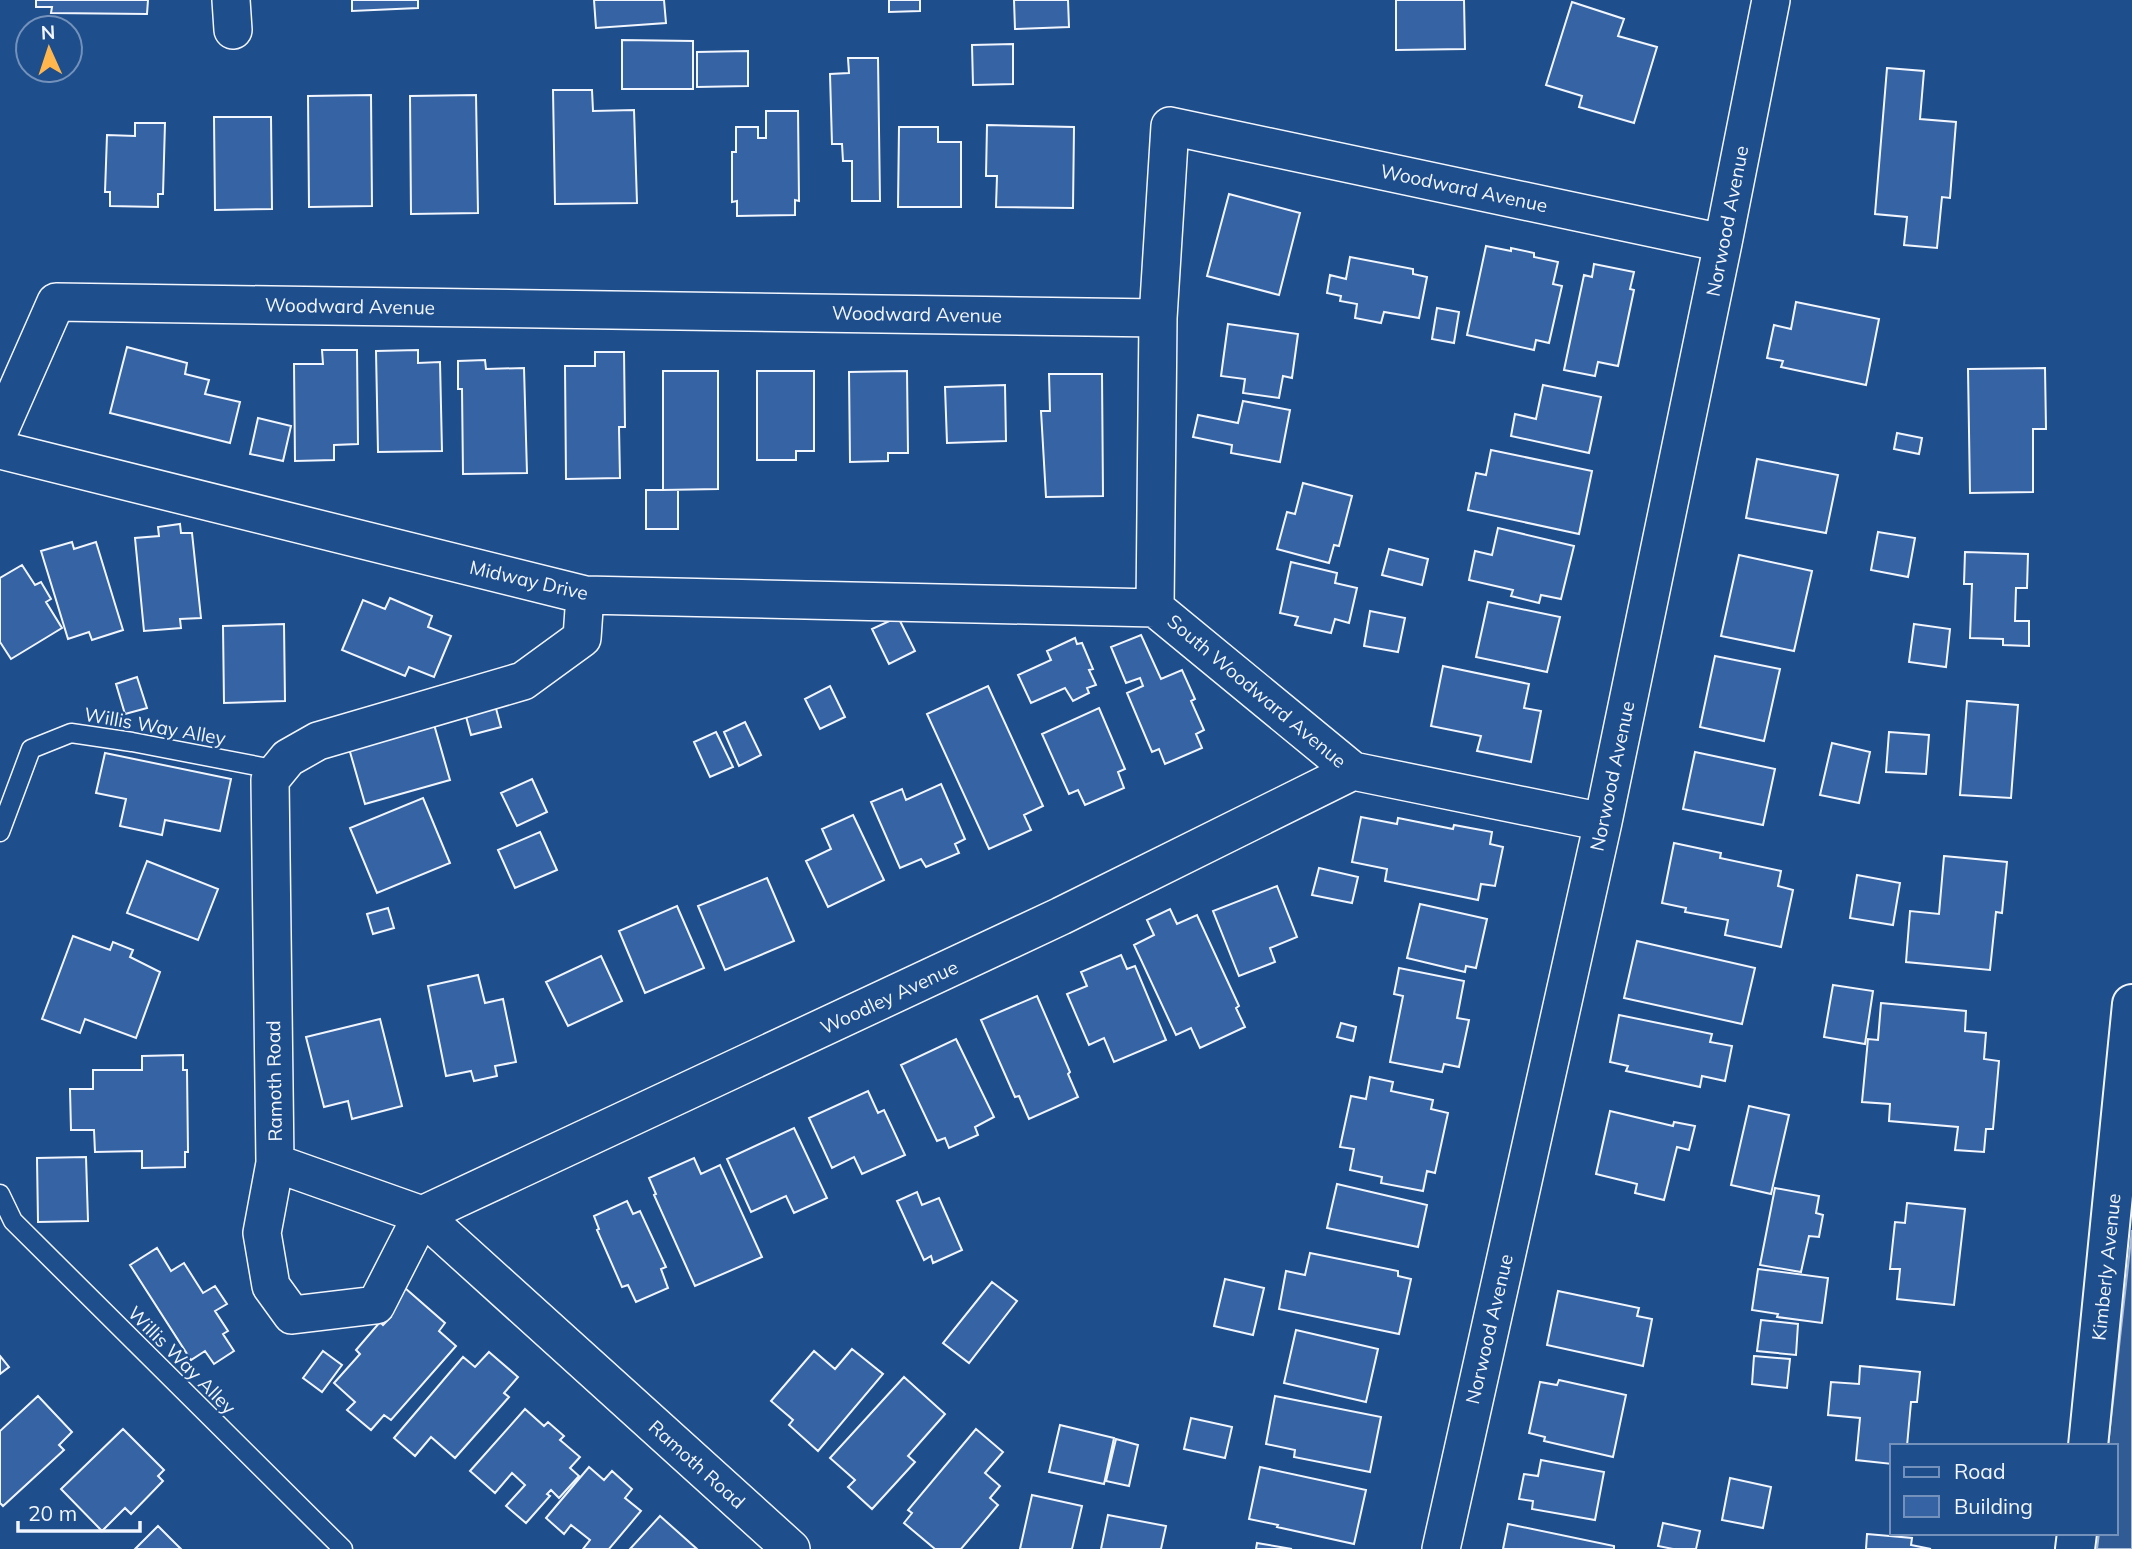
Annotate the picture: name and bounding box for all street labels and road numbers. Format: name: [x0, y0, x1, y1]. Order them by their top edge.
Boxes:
street label: Norwood Avenue: [1701, 144, 1753, 298]
street label: Woodward Avenue: [1378, 159, 1550, 217]
street label: Woodward Avenue: [265, 293, 435, 319]
street label: Woodward Avenue: [832, 301, 1002, 327]
street label: Midway Drive: [467, 555, 591, 605]
street label: South Woodward Avenue: [1163, 609, 1351, 773]
street label: Norwood Avenue: [1584, 699, 1640, 853]
street label: Willis Way Alley: [82, 702, 228, 750]
street label: Woodley Avenue: [816, 955, 962, 1039]
street label: Ramoth Road: [261, 1020, 287, 1142]
street label: Kimberly Avenue: [2086, 1192, 2126, 1342]
street label: Norwood Avenue: [1460, 1252, 1518, 1406]
street label: Willis Way Alley: [123, 1301, 241, 1419]
street label: Ramoth Road: [644, 1415, 750, 1513]

